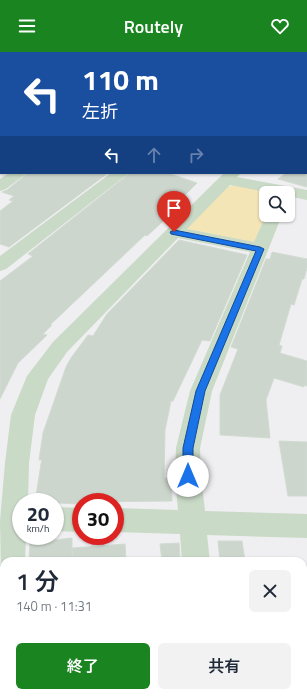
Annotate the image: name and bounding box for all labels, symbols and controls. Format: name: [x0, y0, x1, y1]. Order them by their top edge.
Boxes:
text: Routely: [124, 13, 183, 40]
icon: menu: [16, 15, 38, 37]
icon: heart: [269, 15, 291, 37]
text: 110 m: [82, 58, 159, 101]
icon: left: [16, 68, 68, 120]
text: 左折: [82, 98, 118, 125]
icon: left: [101, 144, 123, 166]
icon: ahead: [143, 144, 165, 166]
icon: right: [185, 144, 207, 166]
map controls: [259, 186, 295, 222]
button: search: [259, 186, 295, 222]
pin: [157, 191, 191, 232]
icon: arrive: [163, 197, 185, 219]
position arrow: [167, 455, 209, 497]
speed limit sign: 30: [72, 493, 124, 545]
text: 20: [27, 498, 49, 529]
text: km/h: [27, 521, 49, 536]
text: 1 分: [16, 563, 59, 599]
button: close: [249, 570, 291, 612]
text: 140 m · 11:31: [16, 596, 92, 616]
button: 終了: [16, 643, 150, 689]
button: 共有: [158, 643, 291, 689]

